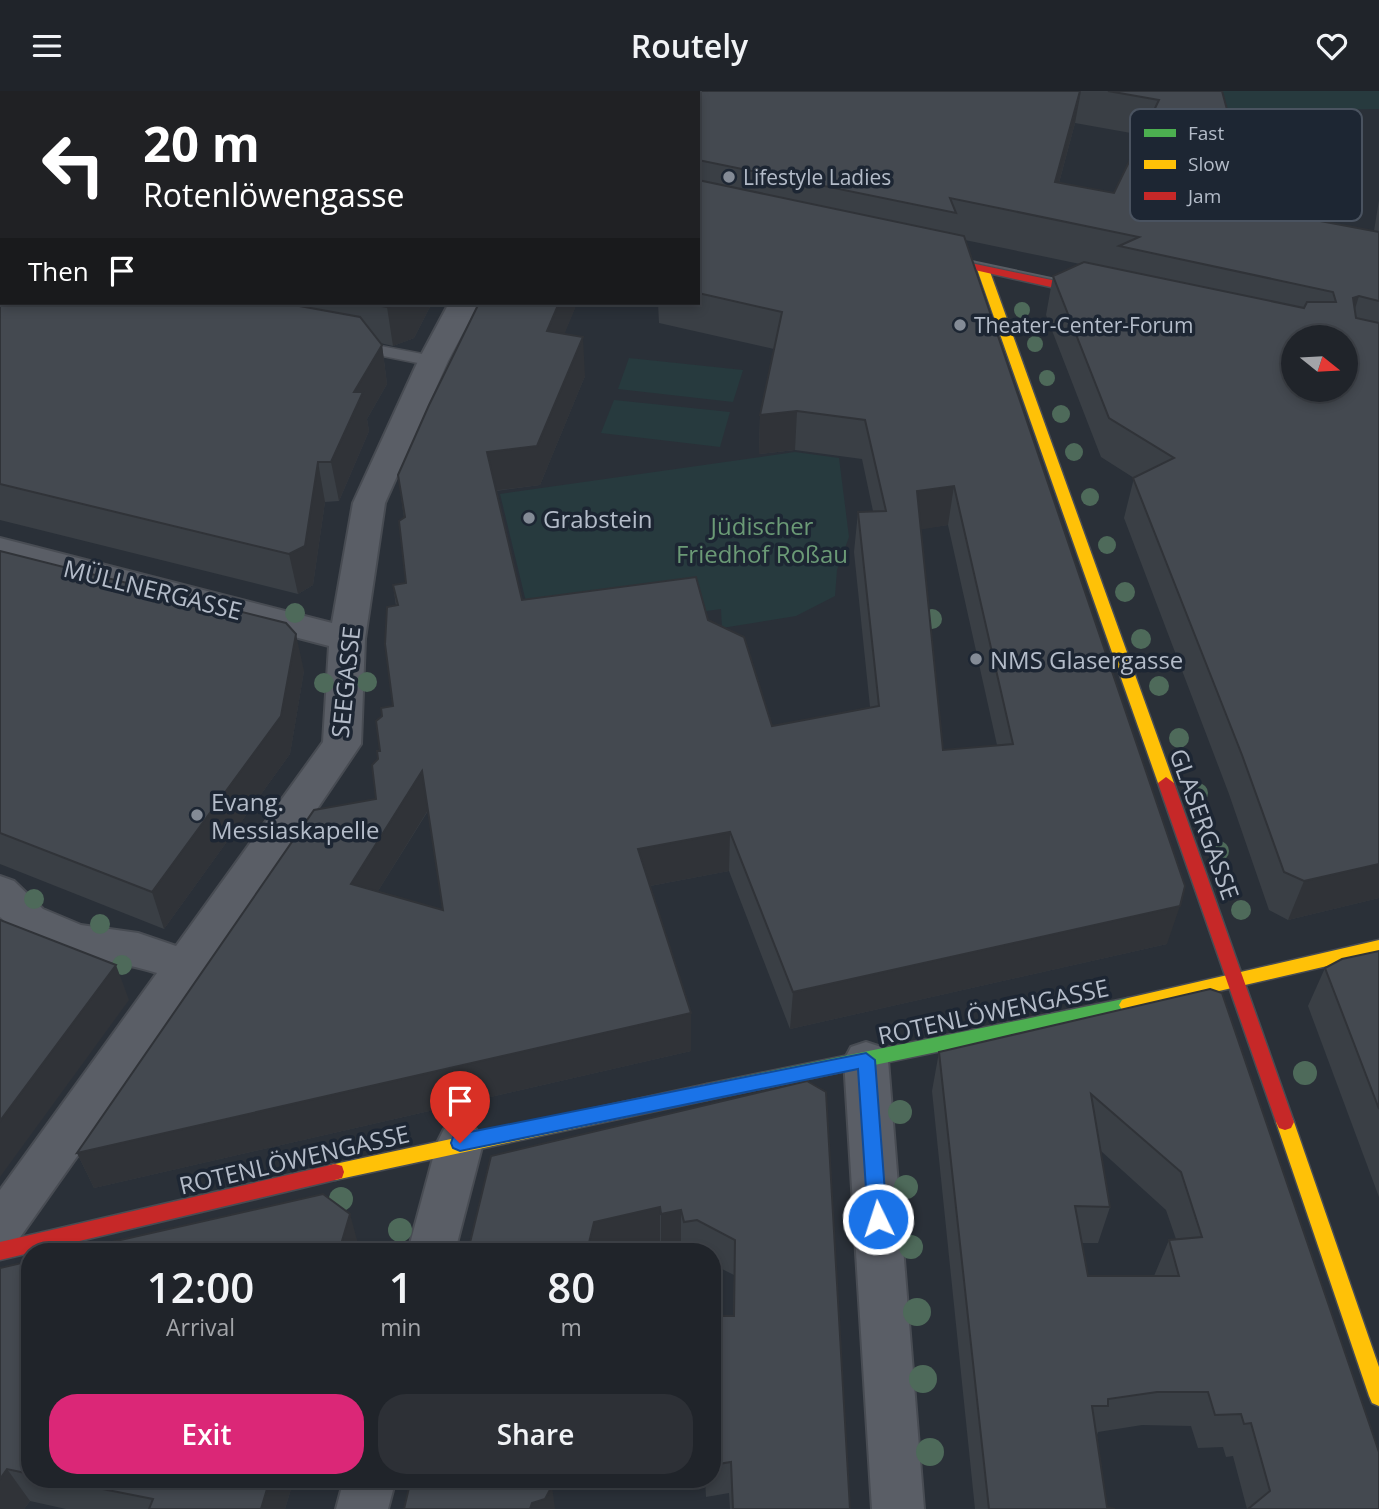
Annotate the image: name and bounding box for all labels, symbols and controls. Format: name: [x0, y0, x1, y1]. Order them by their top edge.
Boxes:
text: Routely: [631, 24, 748, 67]
icon: menu: [28, 27, 66, 65]
icon: heart: [1313, 27, 1351, 65]
legend: [1130, 109, 1362, 221]
text: 20 m: [143, 110, 260, 176]
icon: left: [28, 119, 119, 210]
text: Fast: [1188, 120, 1224, 146]
text: Slow: [1188, 151, 1230, 177]
place label: Lifestyle Ladies: [743, 163, 891, 191]
marker: Lifestyle Ladies: [721, 169, 737, 185]
text: Rotenlöwengasse: [143, 173, 404, 216]
text: Jam: [1186, 183, 1221, 209]
icon: arrive: [103, 252, 141, 290]
text: Then: [28, 253, 89, 289]
place label: Theater-Center-Forum: [974, 311, 1193, 339]
marker: Theater-Center-Forum: [952, 317, 968, 333]
north arrow: [1281, 325, 1358, 403]
map controls: [1281, 325, 1358, 402]
place label: Grabstein: [543, 502, 653, 535]
park label: Jüdischer Friedhof Roßau: [676, 509, 848, 570]
marker: Grabstein: [521, 510, 537, 526]
street label: MÜLLNERGASSE: [60, 551, 246, 627]
street label: SEEGASSE: [323, 625, 367, 739]
place label: NMS Glasergasse: [990, 643, 1183, 676]
marker: NMS Glasergasse: [968, 651, 984, 667]
street label: GLASERGASSE: [1162, 744, 1248, 904]
place label: Evang. Messiaskapelle: [211, 785, 379, 846]
marker: Evang. Messiaskapelle: [189, 807, 205, 823]
street label: ROTENLÖWENGASSE: [875, 970, 1111, 1052]
pin: [430, 1071, 490, 1143]
icon: arrive: [441, 1082, 479, 1120]
street label: ROTENLÖWENGASSE: [176, 1116, 412, 1202]
position arrow: [841, 1182, 915, 1256]
text: 12:00: [147, 1258, 254, 1315]
text: 1: [389, 1258, 413, 1315]
text: 80: [547, 1258, 595, 1315]
text: Arrival: [166, 1311, 235, 1343]
text: min: [380, 1311, 421, 1343]
text: m: [561, 1311, 582, 1343]
button: Exit: [49, 1394, 364, 1474]
button: Share: [378, 1394, 693, 1474]

